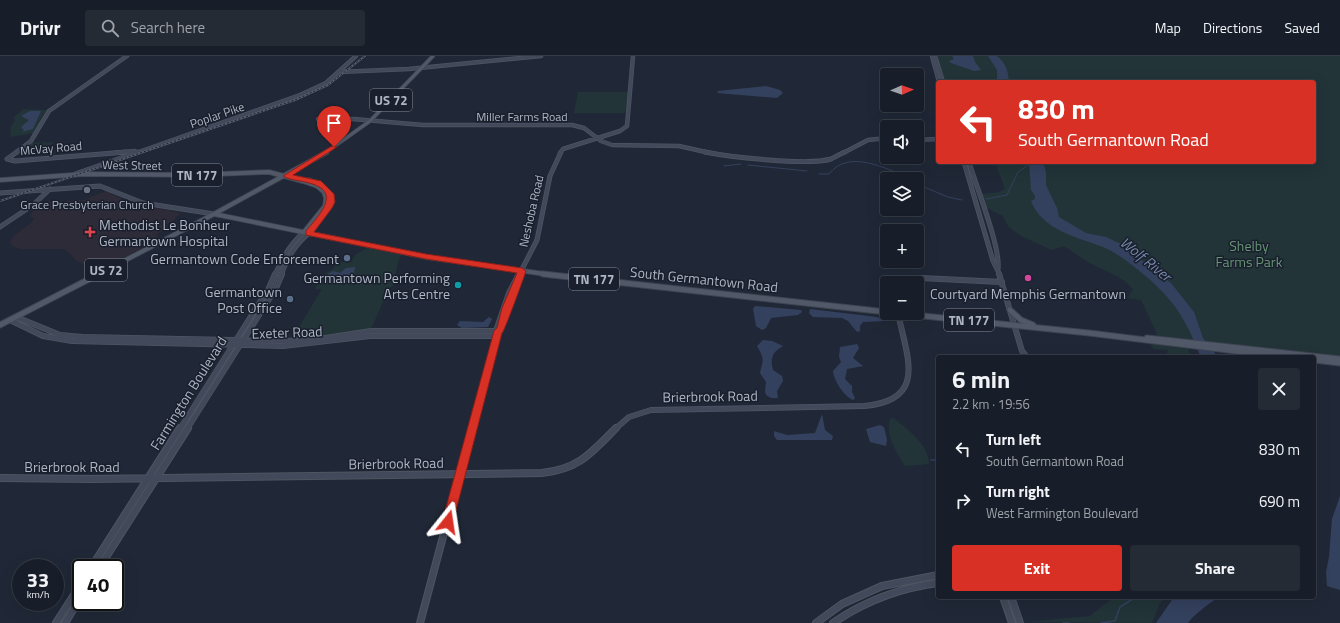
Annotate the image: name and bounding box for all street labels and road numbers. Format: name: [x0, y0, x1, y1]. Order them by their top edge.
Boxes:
road number: US 72: [370, 89, 412, 111]
street label: Poplar Pike: [187, 97, 247, 133]
street label: Miller Farms Road: [476, 107, 568, 126]
street label: McVay Road: [19, 136, 83, 160]
street label: West Street: [102, 155, 163, 175]
road number: TN 177: [172, 164, 222, 186]
street label: Neshoba Road: [513, 173, 549, 249]
road number: US 72: [85, 259, 127, 281]
street label: South Germantown Road: [629, 261, 779, 297]
road number: TN 177: [569, 268, 619, 290]
road number: TN 177: [944, 309, 994, 331]
street label: Exeter Road: [251, 320, 323, 344]
street label: Farmington Boulevard: [145, 332, 231, 454]
street label: Brierbrook Road: [662, 385, 758, 407]
street label: Brierbrook Road: [348, 452, 444, 474]
street label: Brierbrook Road: [24, 456, 120, 477]

